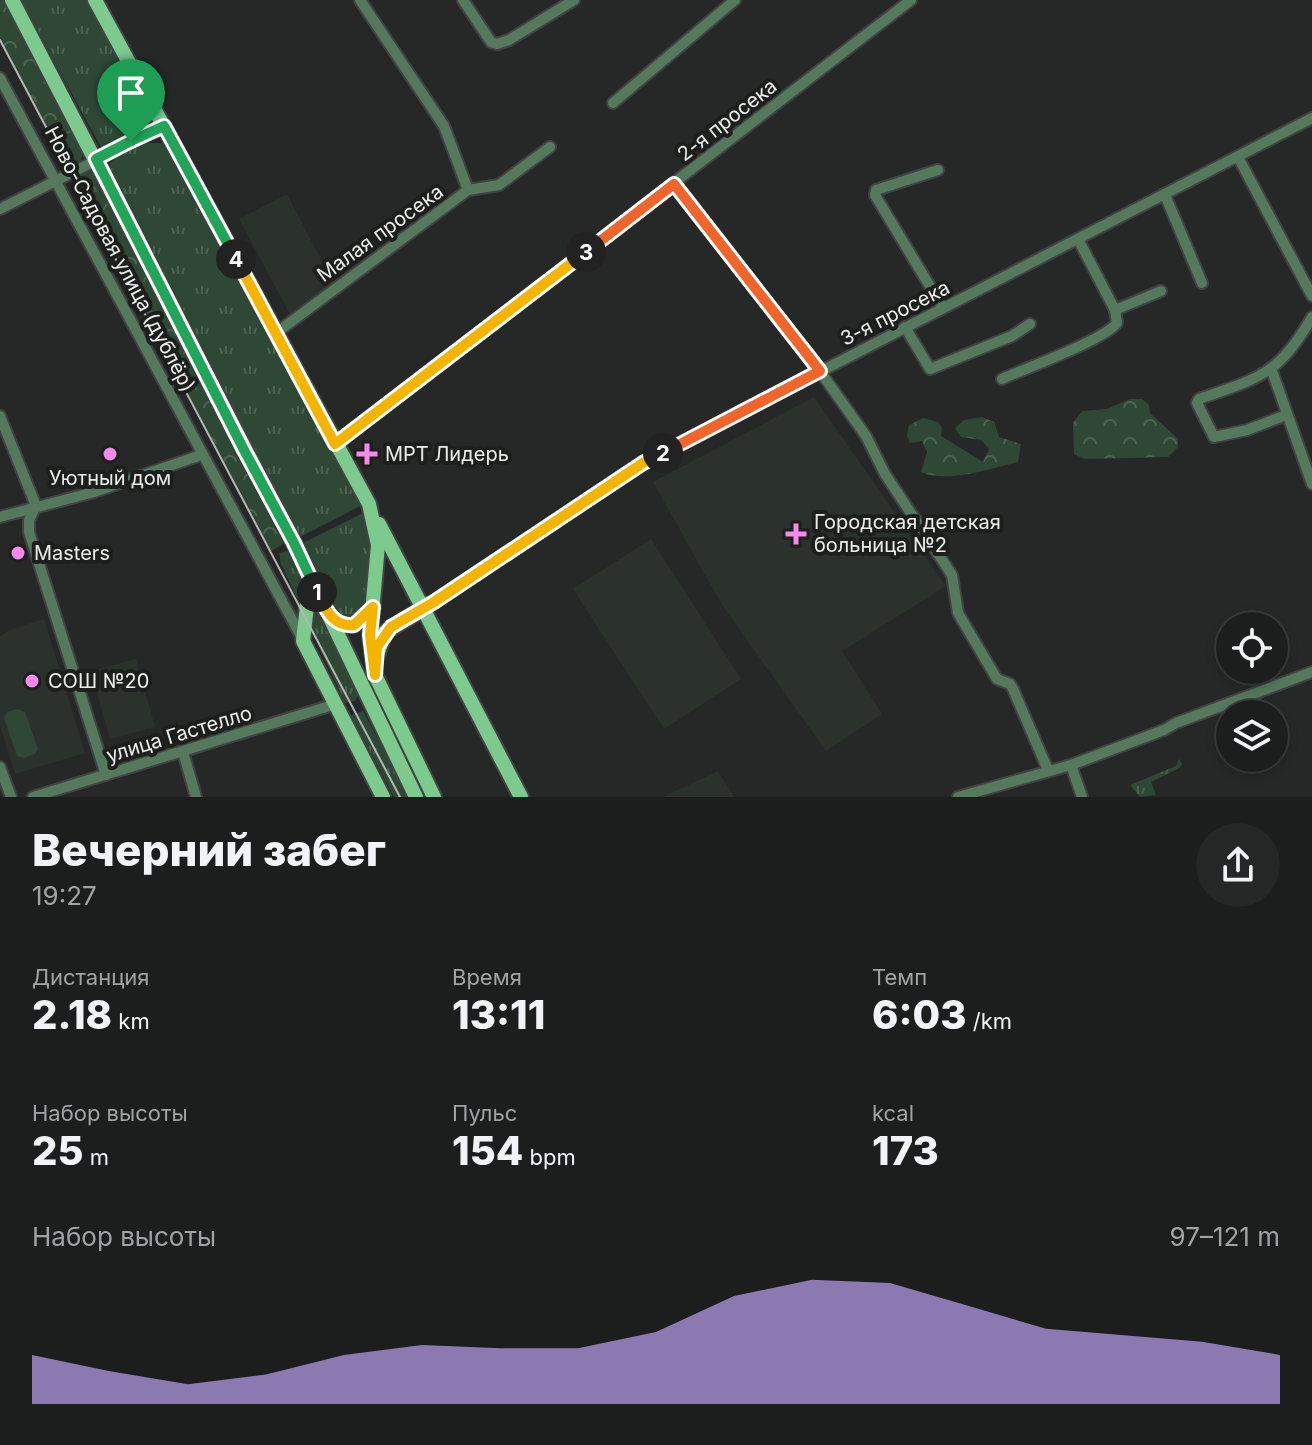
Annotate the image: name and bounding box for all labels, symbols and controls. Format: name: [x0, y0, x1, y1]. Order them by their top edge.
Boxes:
pin: [97, 59, 165, 141]
icon: arrive: [109, 71, 153, 115]
street label: 2-я просека: [673, 74, 781, 166]
street label: Ново-Садовая улица (дублёр): [40, 122, 200, 396]
street label: Малая просека: [312, 179, 448, 287]
pin: 3: [566, 232, 606, 272]
pin: 4: [216, 239, 256, 279]
text: 3: [579, 239, 593, 265]
text: 4: [229, 246, 243, 272]
street label: 3-я просека: [836, 275, 954, 351]
pin: 2: [643, 433, 683, 473]
text: 2: [656, 440, 670, 466]
place label: МРТ Лидерь: [385, 442, 509, 466]
marker: МРТ Лидерь: [356, 443, 378, 465]
marker: Уютный дом: [101, 445, 119, 463]
place label: Уютный дом: [49, 466, 171, 490]
place label: Городская детская больница №2: [814, 510, 1001, 557]
marker: Городская детская больница №2: [785, 523, 807, 545]
place label: Masters: [34, 541, 110, 565]
marker: Masters: [9, 544, 27, 562]
pin: 1: [297, 572, 337, 612]
text: 1: [312, 579, 322, 605]
map controls: [1216, 612, 1288, 772]
button: locate: [1216, 612, 1288, 684]
place label: СОШ №20: [48, 669, 149, 693]
marker: СОШ №20: [23, 672, 41, 690]
street label: улица Гастелло: [103, 700, 255, 768]
button: layers: [1216, 700, 1288, 772]
text: Вечерний забег: [32, 823, 386, 877]
button: share: [1196, 823, 1280, 907]
text: 19:27: [32, 880, 97, 911]
text: Дистанция: [32, 964, 150, 990]
text: Время: [452, 964, 522, 990]
text: Темп: [872, 964, 927, 990]
text: 2.18: [32, 990, 112, 1039]
text: 13:11: [452, 990, 545, 1039]
text: 6:03: [872, 990, 967, 1039]
text: km: [112, 1008, 150, 1034]
text: /km: [967, 1008, 1012, 1034]
text: Набор высоты: [32, 1100, 188, 1126]
text: Пульс: [452, 1100, 517, 1126]
text: kcal: [872, 1100, 914, 1126]
text: 25: [32, 1126, 84, 1175]
text: 154: [452, 1126, 523, 1175]
text: 173: [872, 1126, 939, 1175]
text: m: [84, 1144, 109, 1170]
text: bpm: [523, 1144, 576, 1170]
text: Набор высоты: [32, 1221, 216, 1252]
text: 97–121 m: [1170, 1221, 1280, 1252]

